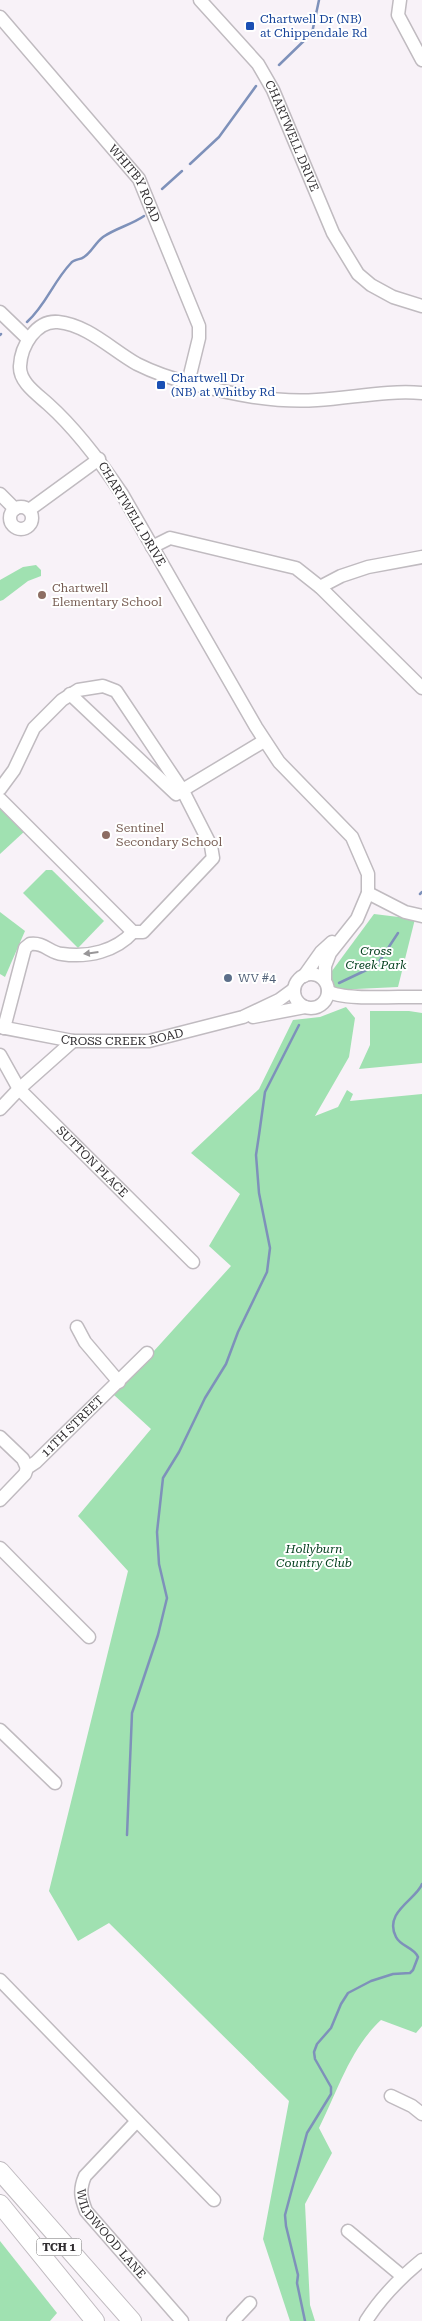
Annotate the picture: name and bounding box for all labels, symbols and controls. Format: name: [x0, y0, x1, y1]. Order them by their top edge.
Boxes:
place label: Chartwell Dr (NB) at Chippendale Rd: [260, 12, 368, 40]
marker: Chartwell Dr (NB) at Chippendale Rd: [244, 20, 256, 32]
street label: CHARTWELL DRIVE: [262, 78, 322, 193]
street label: WHITBY ROAD: [106, 142, 163, 224]
place label: Chartwell Dr (NB) at Whitby Rd: [171, 371, 275, 399]
marker: Chartwell Dr (NB) at Whitby Rd: [155, 379, 167, 391]
street label: CHARTWELL DRIVE: [95, 459, 169, 569]
place label: Chartwell Elementary School: [52, 581, 162, 609]
marker: Chartwell Elementary School: [36, 589, 48, 601]
place label: Sentinel Secondary School: [116, 821, 222, 849]
marker: Sentinel Secondary School: [100, 829, 112, 841]
park label: Cross Creek Park: [346, 944, 407, 972]
one-way arrow: [83, 949, 99, 957]
place label: WV #4: [238, 971, 276, 985]
marker: WV #4: [222, 972, 234, 984]
street label: CROSS CREEK ROAD: [60, 1025, 185, 1048]
street label: SUTTON PLACE: [54, 1123, 131, 1200]
street label: 11TH STREET: [38, 1393, 106, 1460]
park label: Hollyburn Country Club: [276, 1542, 352, 1570]
street label: WILDWOOD LANE: [74, 2188, 149, 2281]
road number: TCH 1: [36, 2238, 82, 2256]

